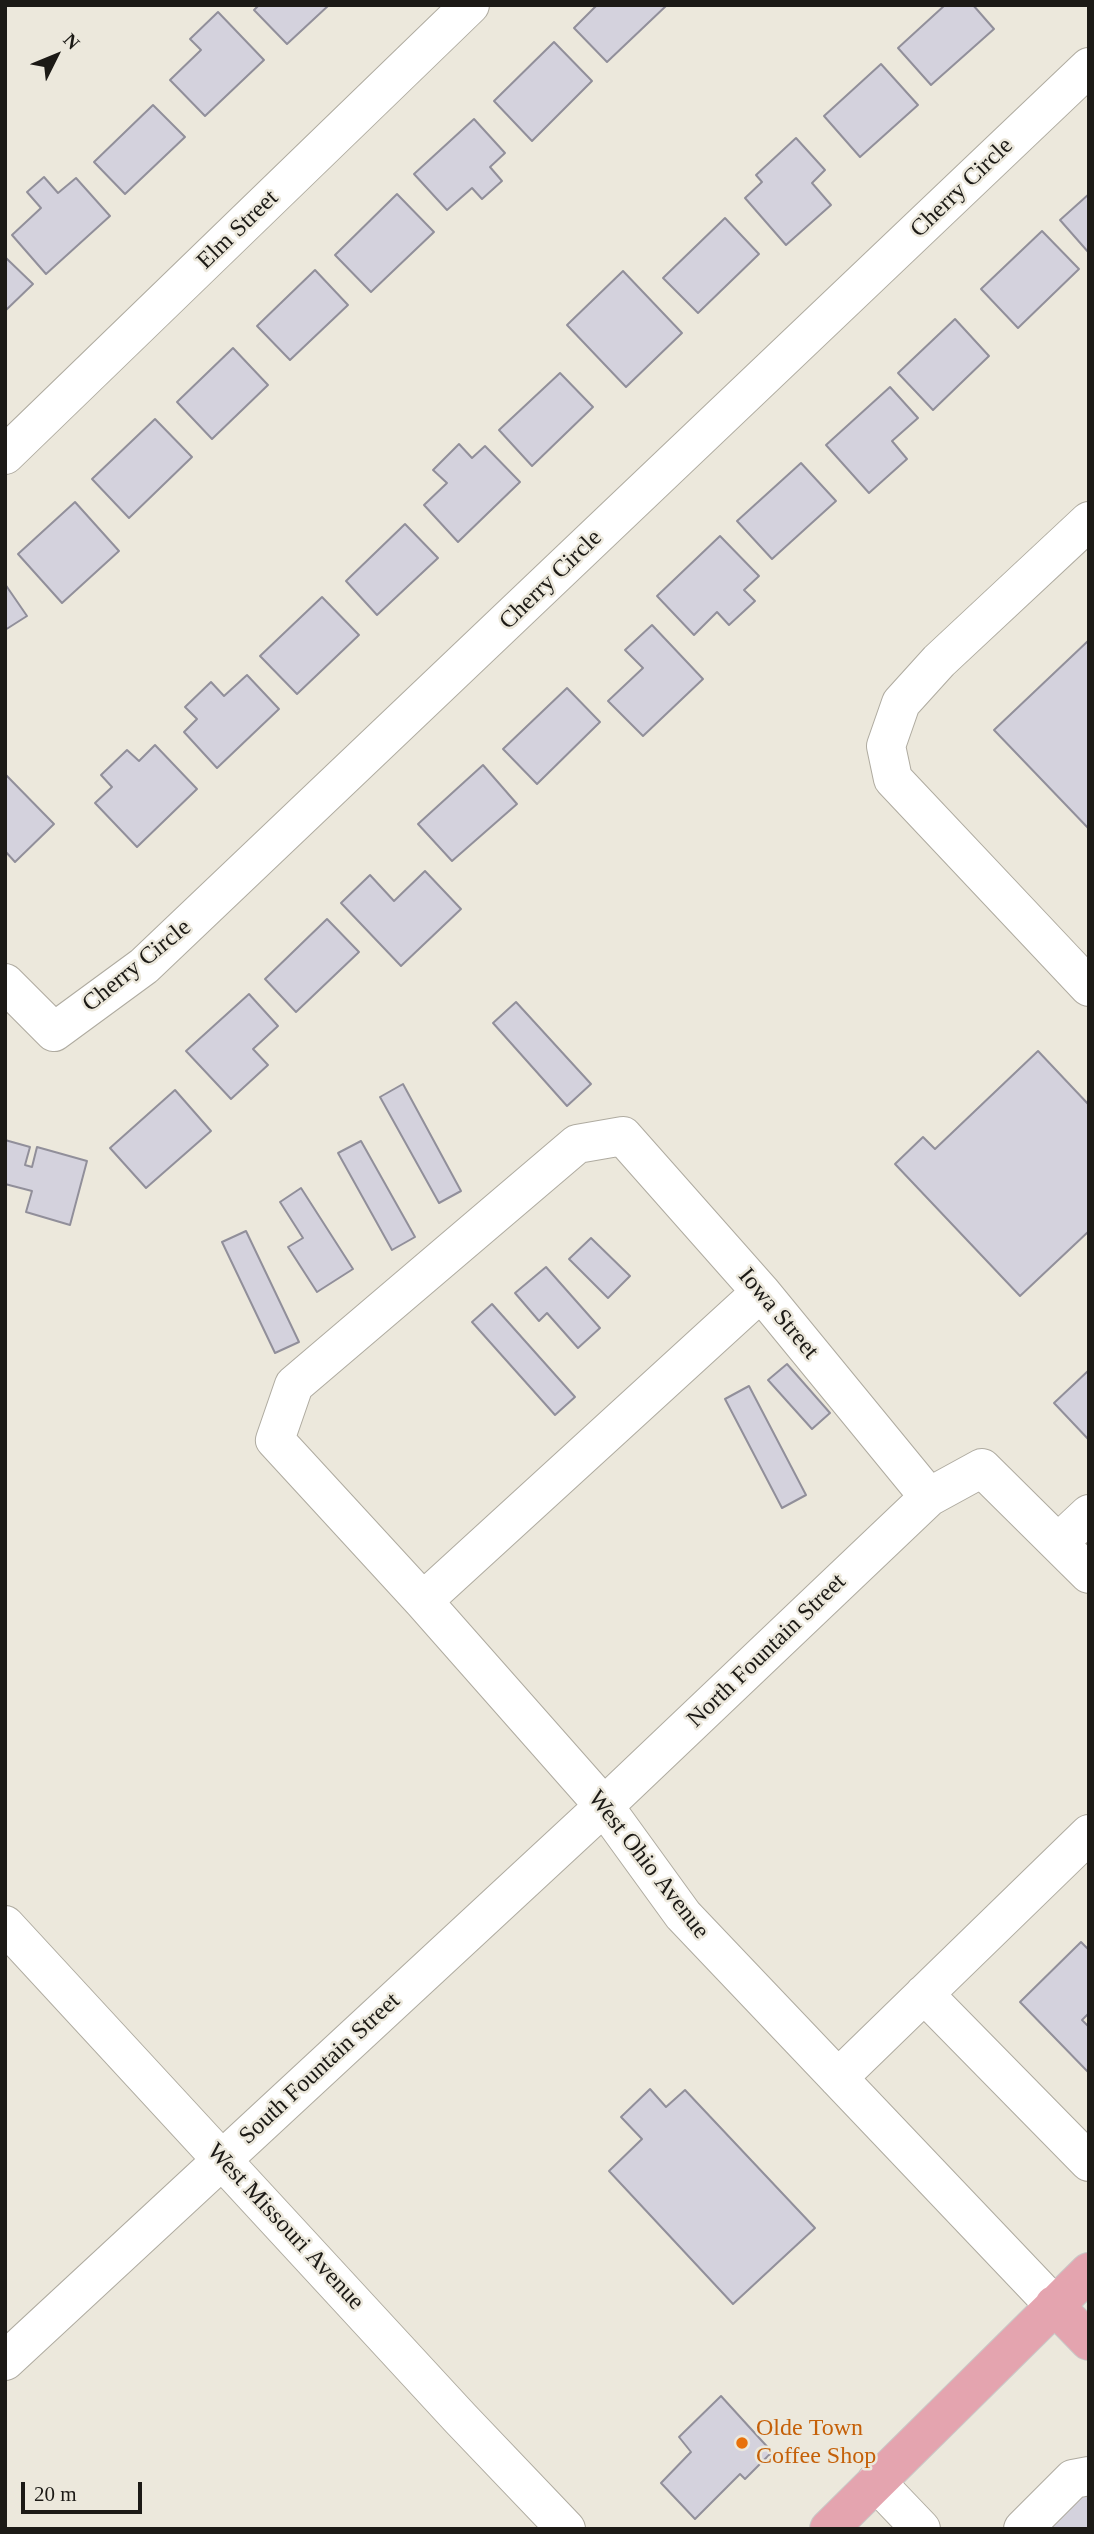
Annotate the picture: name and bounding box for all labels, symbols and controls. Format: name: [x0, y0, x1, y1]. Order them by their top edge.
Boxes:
north arrow: [21, 21, 91, 91]
text: N: [59, 29, 84, 54]
street label: Cherry Circle: [905, 132, 1019, 244]
street label: Elm Street: [191, 184, 285, 276]
street label: Cherry Circle: [494, 524, 608, 636]
street label: Cherry Circle: [77, 913, 197, 1019]
street label: Iowa Street: [732, 1263, 824, 1365]
street label: North Fountain Street: [682, 1568, 852, 1734]
street label: West Ohio Avenue: [581, 1785, 715, 1945]
street label: South Fountain Street: [234, 1987, 406, 2151]
street label: West Missouri Avenue: [200, 2138, 370, 2316]
place label: Olde Town Coffee Shop: [756, 2415, 876, 2471]
marker: Olde Town Coffee Shop: [734, 2435, 750, 2451]
scale bar: [24, 2468, 145, 2512]
text: 20 m: [34, 2482, 77, 2506]

